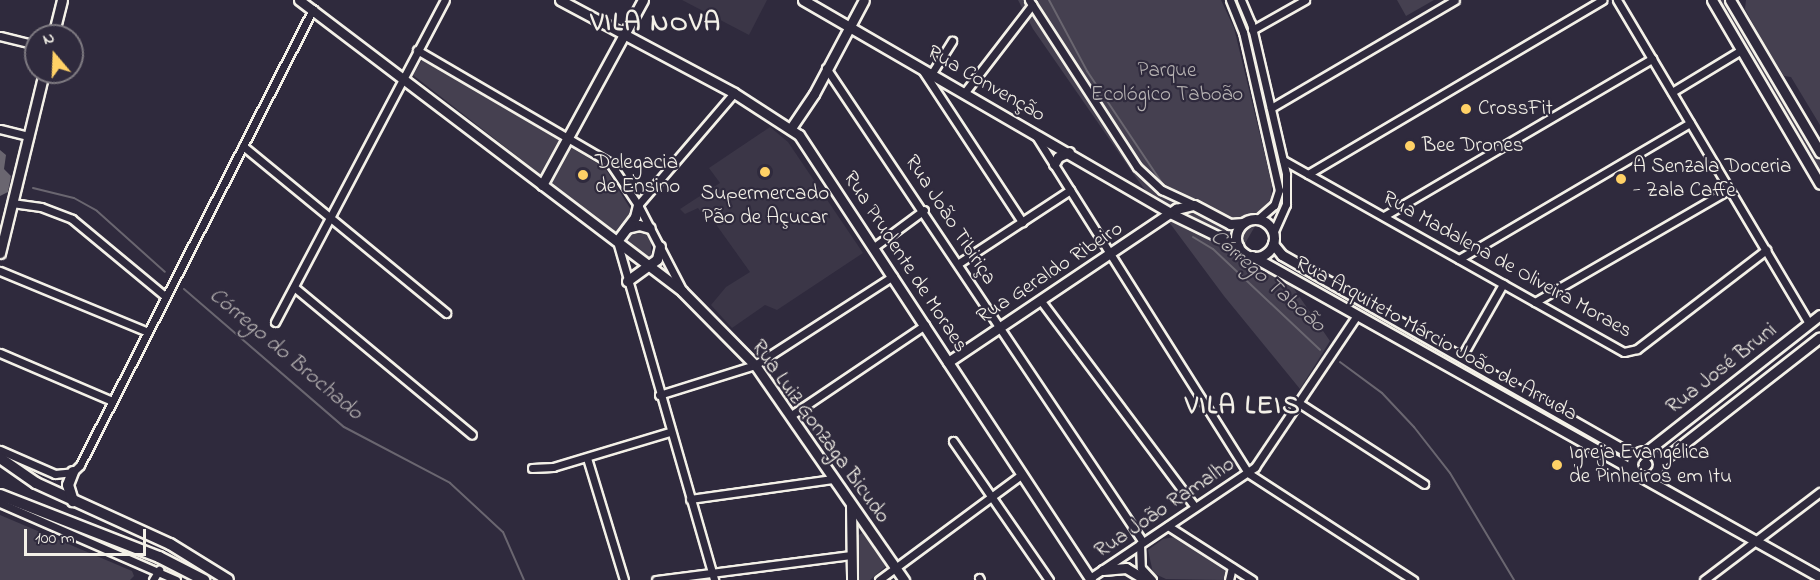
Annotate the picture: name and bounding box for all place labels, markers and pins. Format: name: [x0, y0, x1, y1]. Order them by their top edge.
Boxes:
place label: CrossFit: [1478, 96, 1553, 122]
marker: CrossFit: [1459, 102, 1473, 116]
place label: Bee Drones: [1422, 133, 1523, 159]
marker: Bee Drones: [1403, 139, 1417, 153]
place label: Delegacia de Ensino: [595, 150, 680, 200]
place label: A Senzala Doceria - Zala Caffè: [1633, 154, 1791, 204]
marker: Supermercado Pão de Açucar: [758, 165, 772, 179]
marker: Delegacia de Ensino: [576, 168, 590, 182]
marker: A Senzala Doceria - Zala Caffè: [1614, 172, 1628, 186]
place label: Supermercado Pão de Açucar: [701, 181, 829, 231]
place label: Igreja Evangélica de Pinheiros em Itu: [1569, 440, 1732, 490]
marker: Igreja Evangélica de Pinheiros em Itu: [1550, 458, 1564, 472]

